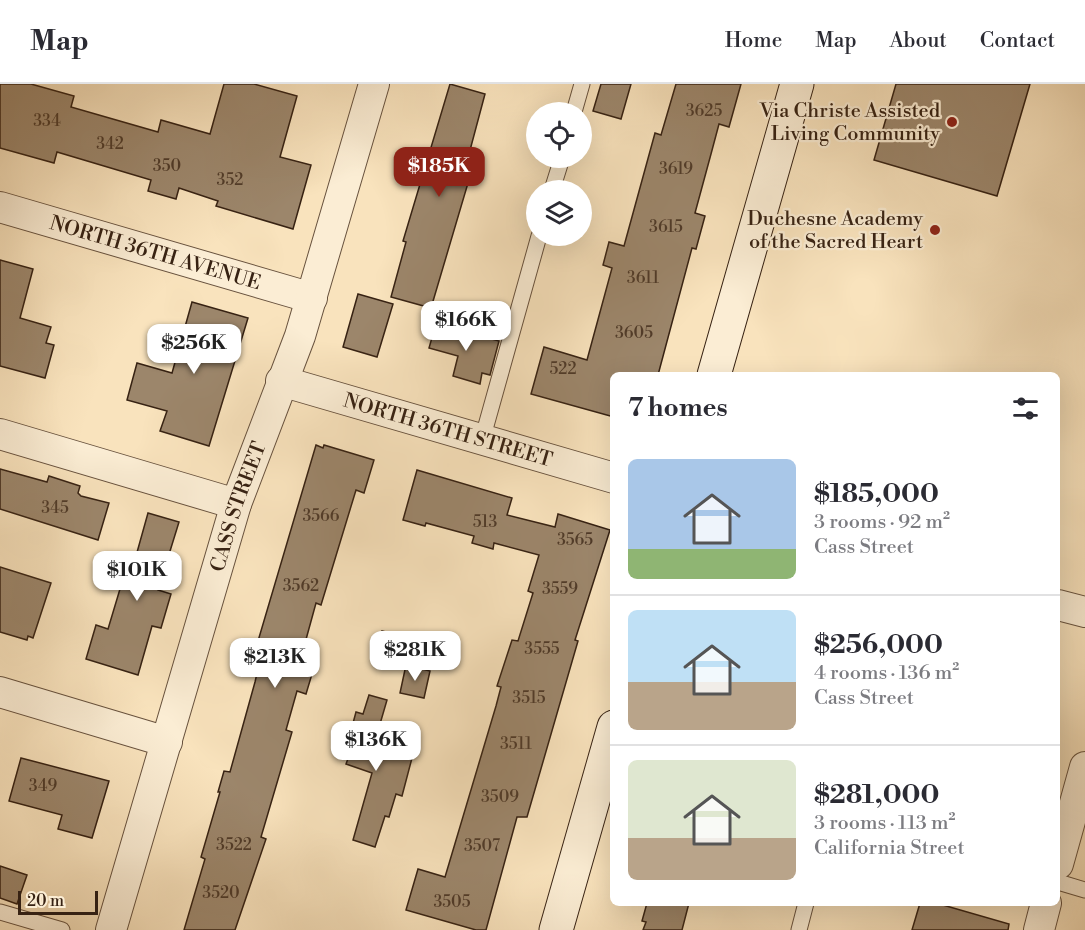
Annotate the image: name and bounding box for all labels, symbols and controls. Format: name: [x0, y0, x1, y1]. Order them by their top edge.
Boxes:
text: Map: [30, 24, 89, 59]
text: Home: [725, 28, 782, 54]
text: Map: [815, 28, 857, 54]
text: About: [890, 28, 947, 54]
text: Contact: [980, 28, 1055, 54]
place label: Via Christe Assisted Living Community: [759, 99, 941, 147]
house number: 3625: [686, 101, 722, 121]
map controls: [526, 102, 592, 246]
button: locate: [526, 102, 592, 168]
house number: 334: [33, 111, 61, 131]
marker: Via Christe Assisted Living Community: [945, 115, 959, 129]
house number: 342: [96, 134, 124, 154]
pin: $185K: [397, 147, 481, 198]
text: $185K: [408, 154, 470, 179]
house number: 350: [153, 156, 181, 176]
house number: 3619: [659, 159, 693, 179]
house number: 352: [217, 170, 243, 190]
button: layers: [526, 180, 592, 246]
place label: Duchesne Academy of the Sacred Heart: [747, 207, 923, 255]
street label: NORTH 36TH AVENUE: [47, 211, 264, 296]
house number: 3615: [649, 217, 683, 237]
marker: Duchesne Academy of the Sacred Heart: [928, 223, 942, 237]
house number: 3611: [627, 268, 659, 288]
pin: $166K: [424, 301, 508, 352]
text: $166K: [435, 308, 497, 333]
house number: 3605: [615, 323, 653, 343]
pin: $256K: [152, 324, 236, 375]
text: $256K: [161, 331, 227, 356]
house number: 522: [549, 359, 577, 379]
street label: NORTH 36TH STREET: [340, 389, 555, 473]
text: 7 homes: [628, 392, 728, 424]
icon: filters: [1009, 392, 1042, 425]
street label: CASS STREET: [206, 438, 273, 575]
text: $185,000: [814, 478, 939, 510]
icon: home: [676, 483, 748, 555]
house number: 345: [41, 498, 69, 518]
house number: 3566: [302, 506, 340, 526]
text: 3 rooms · 92 m²: [814, 510, 950, 535]
house number: 513: [473, 512, 497, 532]
house number: 3565: [557, 530, 593, 550]
text: Cass Street: [814, 535, 914, 560]
pin: $101K: [95, 551, 179, 602]
text: $101K: [107, 558, 167, 583]
house number: 3562: [283, 576, 319, 596]
house number: 3559: [542, 579, 578, 599]
text: $256,000: [814, 629, 943, 661]
pin: $281K: [373, 631, 457, 682]
icon: home: [676, 634, 748, 706]
pin: $213K: [233, 638, 317, 689]
text: $281K: [384, 638, 446, 663]
house number: 3555: [524, 639, 560, 659]
text: $213K: [244, 645, 306, 670]
text: 4 rooms · 136 m²: [814, 661, 959, 686]
text: Cass Street: [814, 686, 914, 711]
house number: 3515: [512, 688, 546, 708]
pin: $136K: [334, 721, 418, 772]
text: $136K: [345, 728, 407, 753]
house number: 3511: [500, 734, 532, 754]
house number: 349: [29, 776, 57, 796]
text: $281,000: [814, 779, 939, 811]
icon: home: [676, 784, 748, 856]
house number: 3509: [481, 787, 519, 807]
text: 3 rooms · 113 m²: [814, 811, 955, 836]
house number: 3522: [216, 835, 252, 855]
house number: 3507: [464, 836, 500, 856]
text: California Street: [814, 836, 965, 861]
house number: 3520: [202, 883, 240, 903]
scale bar: [18, 888, 98, 916]
text: 20 m: [27, 891, 64, 911]
house number: 3505: [433, 892, 471, 912]

